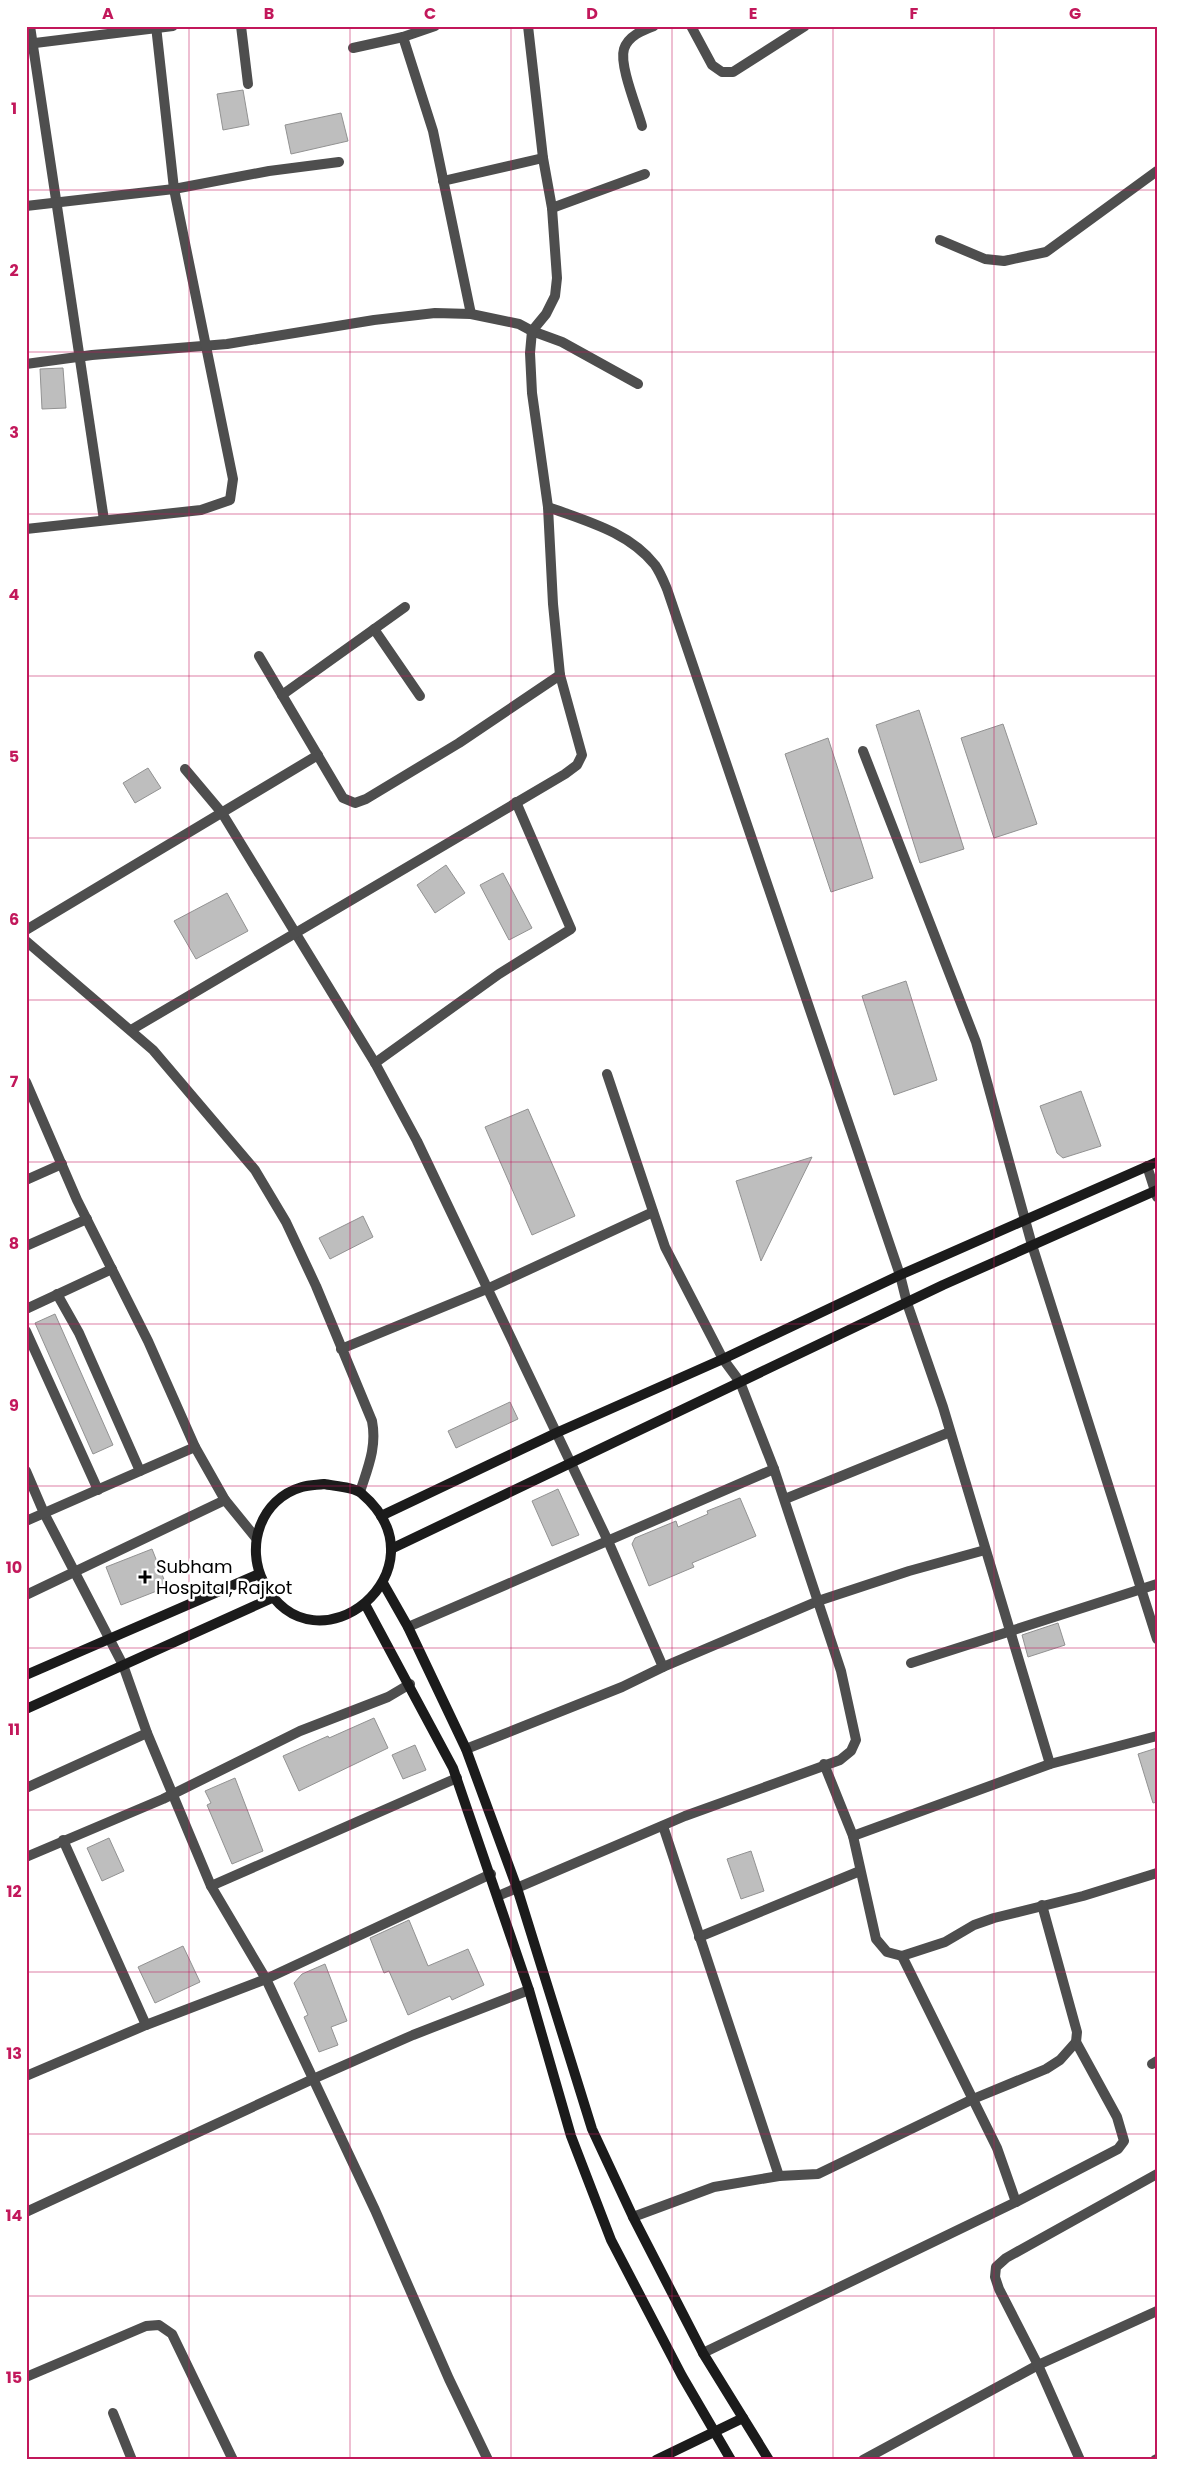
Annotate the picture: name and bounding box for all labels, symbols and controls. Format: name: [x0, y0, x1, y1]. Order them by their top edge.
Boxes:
text: A: [102, 2, 114, 25]
text: B: [264, 2, 274, 25]
text: C: [424, 2, 436, 25]
text: D: [586, 2, 598, 25]
text: E: [749, 2, 757, 25]
text: F: [910, 2, 919, 25]
text: G: [1069, 2, 1081, 25]
text: 1: [11, 97, 17, 120]
text: 2: [9, 259, 19, 282]
text: 3: [9, 421, 19, 444]
text: 4: [9, 583, 20, 606]
text: 5: [9, 745, 19, 768]
text: 6: [9, 908, 19, 931]
text: 7: [10, 1070, 19, 1093]
text: 8: [9, 1232, 19, 1255]
text: 9: [9, 1394, 19, 1417]
place label: Subham Hospital, Rajkot: [156, 1554, 292, 1600]
text: 10: [6, 1556, 22, 1579]
marker: Subham Hospital, Rajkot: [138, 1570, 152, 1584]
text: 11: [8, 1718, 20, 1741]
text: 12: [6, 1880, 22, 1903]
text: 13: [6, 2042, 22, 2065]
text: 14: [6, 2204, 23, 2227]
text: 15: [6, 2366, 22, 2389]

